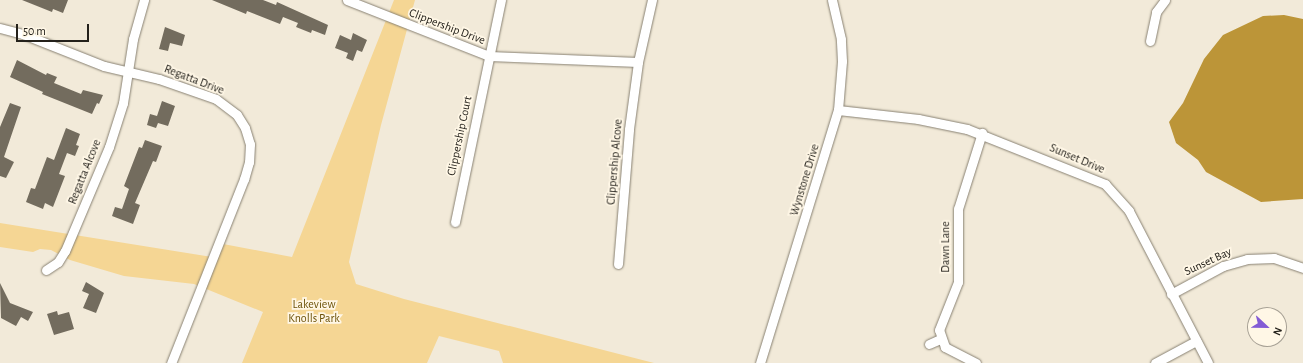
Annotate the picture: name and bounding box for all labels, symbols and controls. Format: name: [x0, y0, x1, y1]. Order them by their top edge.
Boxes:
street label: Clippership Drive: [407, 6, 487, 48]
scale bar: [18, 16, 91, 42]
text: 50 m: [23, 25, 46, 37]
street label: Regatta Drive: [162, 62, 226, 98]
street label: Clippership Court: [445, 95, 475, 177]
street label: Clippership Alcove: [604, 118, 626, 206]
street label: Regatta Alcove: [65, 137, 105, 207]
street label: Sunset Drive: [1047, 141, 1107, 177]
street label: Wynstone Drive: [787, 142, 823, 218]
street label: Dawn Lane: [939, 221, 953, 273]
street label: Sunset Bay: [1182, 245, 1234, 279]
park label: Lakeview Knolls Park: [288, 298, 340, 326]
north arrow: [1247, 307, 1287, 347]
text: N: [1271, 326, 1284, 337]

